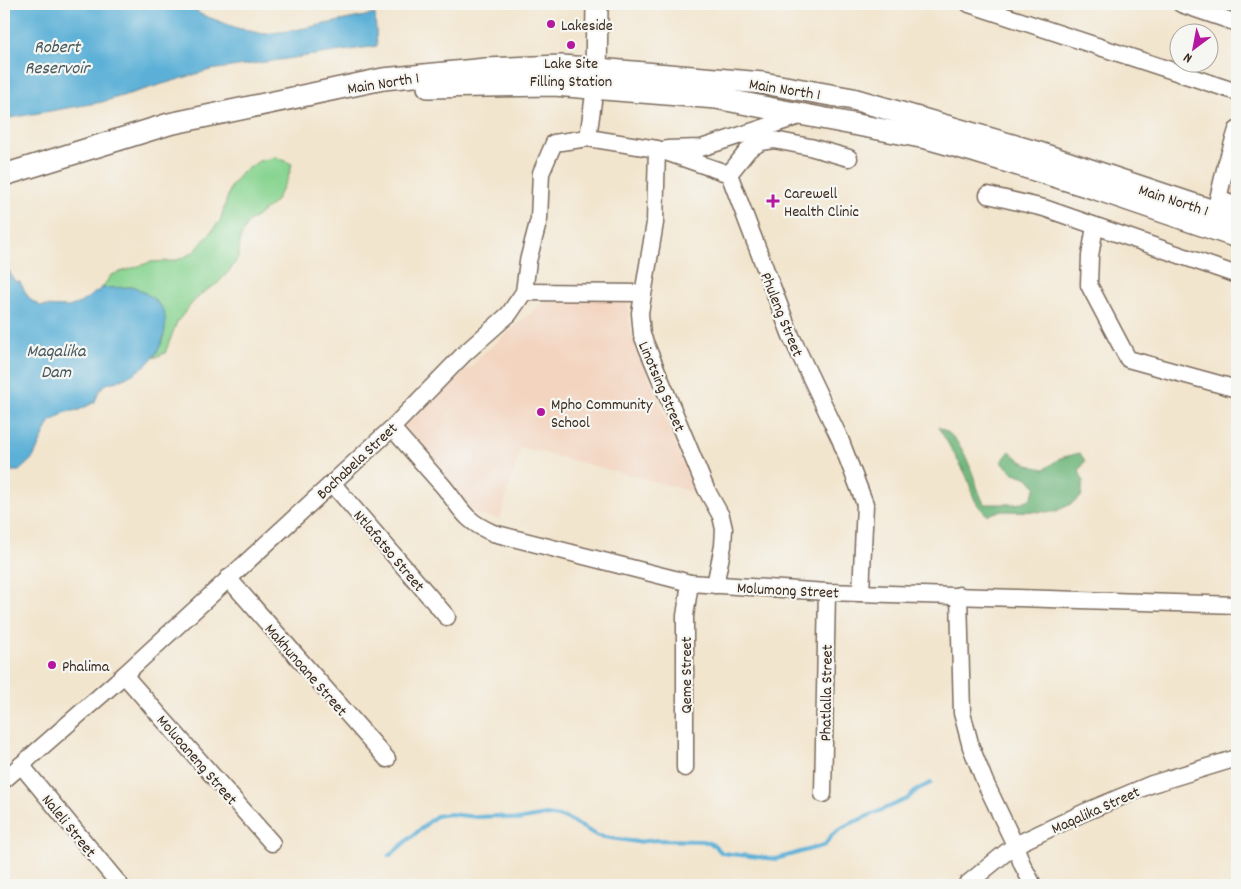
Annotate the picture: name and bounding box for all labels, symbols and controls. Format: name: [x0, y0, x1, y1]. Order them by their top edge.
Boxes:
place label: Lakeside: [561, 15, 613, 38]
marker: Lakeside: [545, 18, 557, 30]
north arrow: [1168, 22, 1218, 72]
water label: Robert Reservoir: [25, 36, 91, 82]
marker: Lake Site Filling Station: [565, 39, 577, 51]
text: N: [1180, 47, 1196, 68]
place label: Lake Site Filling Station: [530, 53, 612, 94]
street label: Main North 1: [346, 67, 421, 101]
street label: Main North 1: [747, 73, 822, 107]
street label: Main North 1: [1135, 179, 1211, 223]
place label: Carewell Health Clinic: [784, 183, 859, 224]
marker: Carewell Health Clinic: [766, 194, 780, 208]
street label: Phuleng Street: [753, 269, 808, 361]
street label: Linotsing Street: [631, 338, 690, 436]
water label: Maqalika Dam: [27, 340, 87, 386]
place label: Mpho Community School: [551, 394, 653, 435]
marker: Mpho Community School: [535, 406, 547, 418]
street label: Bochabela Street: [312, 418, 404, 506]
street label: Ntlafatso Street: [347, 506, 429, 598]
street label: Molumong Street: [736, 577, 840, 606]
street label: Makhunoane Street: [258, 619, 352, 722]
street label: Qeme Street: [676, 636, 699, 713]
street label: Phatlalla Street: [815, 644, 840, 742]
place label: Phalima: [62, 656, 110, 679]
marker: Phalima: [46, 659, 58, 671]
street label: Moluoaneng Street: [150, 710, 242, 811]
street label: Maqalika Street: [1048, 781, 1144, 841]
street label: Naleli Street: [35, 790, 101, 863]

